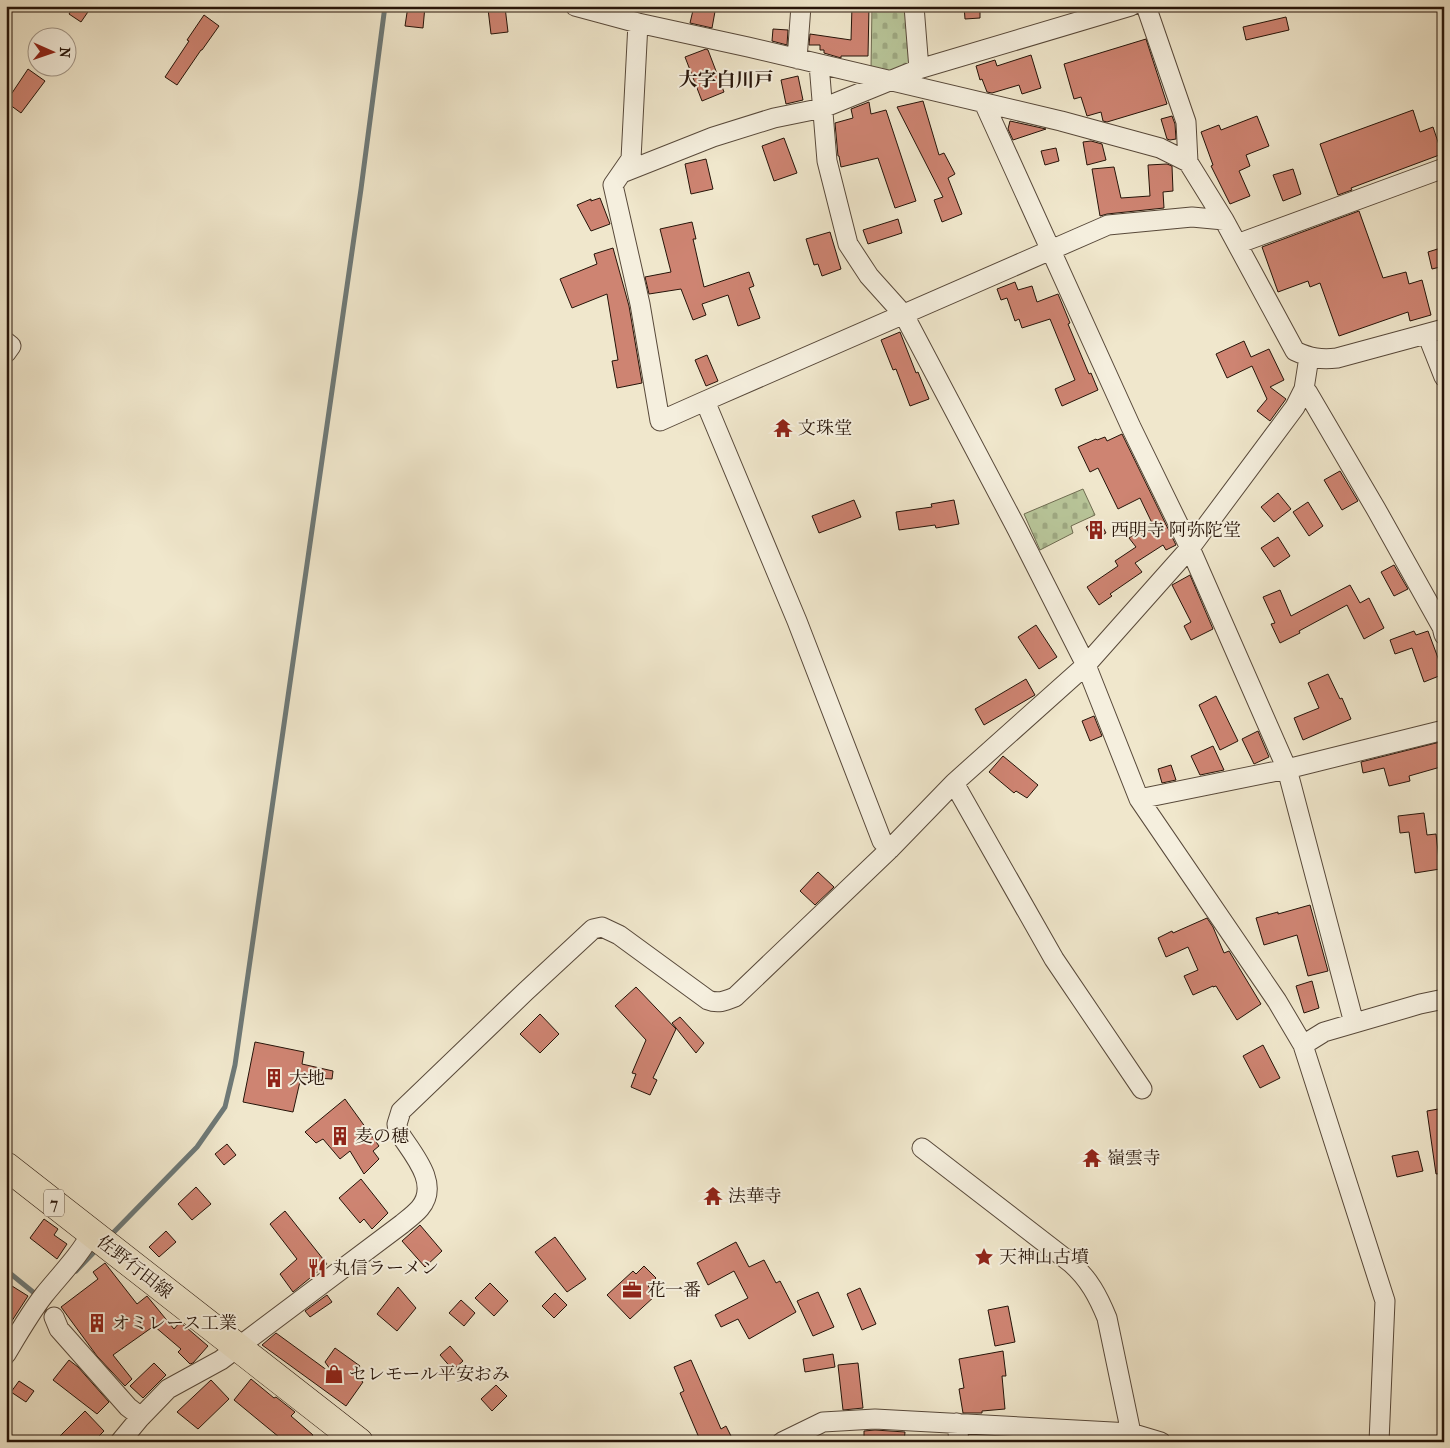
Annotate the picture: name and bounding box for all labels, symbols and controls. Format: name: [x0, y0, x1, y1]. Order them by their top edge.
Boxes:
north arrow: [28, 28, 78, 78]
text: N: [56, 47, 73, 58]
district label: 大字白川戸: [678, 69, 774, 91]
temple icon: 文珠堂: [772, 417, 794, 439]
place label: 文珠堂: [798, 418, 852, 439]
building icon: 西明寺 阿弥陀堂: [1085, 519, 1107, 541]
place label: 西明寺 阿弥陀堂: [1111, 520, 1241, 541]
building icon: 大地: [263, 1067, 285, 1089]
place label: 大地: [289, 1068, 325, 1089]
building icon: 麦の穂: [329, 1125, 351, 1147]
place label: 麦の穂: [355, 1126, 409, 1147]
temple icon: 嶺雲寺: [1081, 1147, 1103, 1169]
place label: 嶺雲寺: [1107, 1148, 1161, 1169]
temple icon: 法華寺: [702, 1185, 724, 1207]
place label: 法華寺: [728, 1186, 782, 1207]
road number: 7: [44, 1190, 64, 1216]
street label: 佐野行田線: [93, 1231, 177, 1303]
place icon: 天神山古墳: [973, 1246, 995, 1268]
place label: 天神山古墳: [999, 1247, 1089, 1268]
restaurant icon: 丸信ラーメン: [306, 1257, 328, 1279]
place label: 丸信ラーメン: [332, 1258, 439, 1279]
office icon: 花一番: [621, 1279, 643, 1301]
place label: 花一番: [647, 1280, 701, 1301]
building icon: オミレース工業: [86, 1312, 108, 1334]
place label: オミレース工業: [112, 1313, 237, 1334]
shop icon: セレモール平安おみ: [323, 1363, 345, 1385]
place label: セレモール平安おみ: [349, 1364, 510, 1385]

